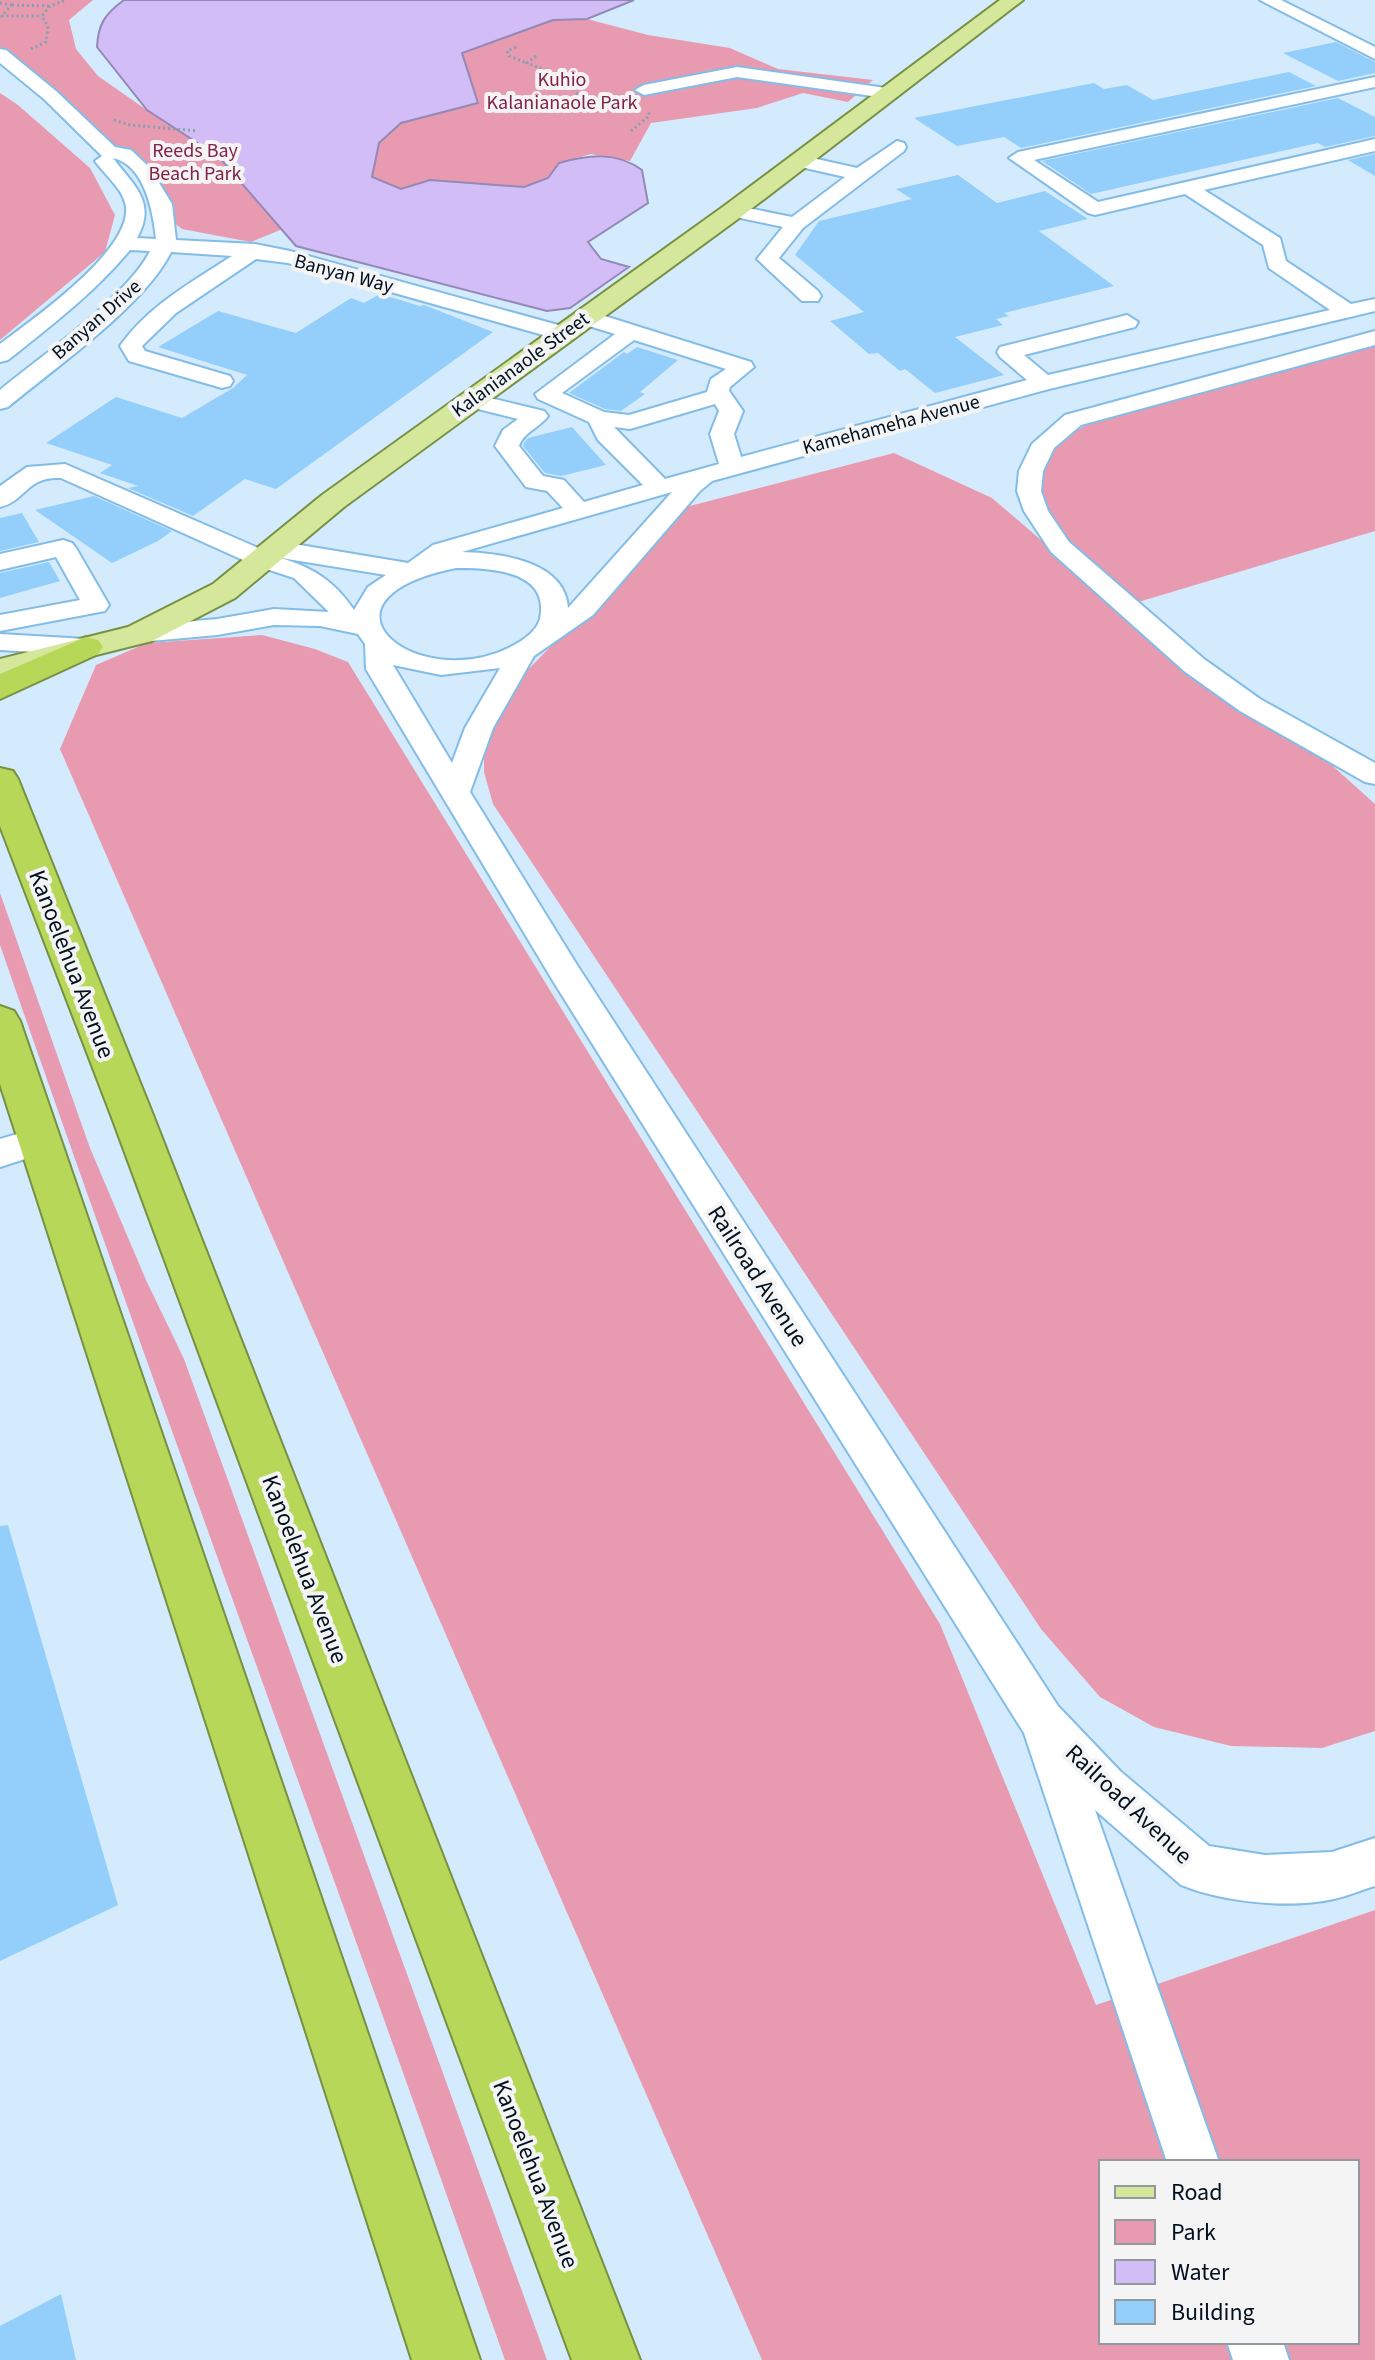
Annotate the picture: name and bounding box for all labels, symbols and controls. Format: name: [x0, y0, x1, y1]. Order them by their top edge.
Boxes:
park label: Kuhio Kalanianaole Park: [486, 66, 638, 117]
park label: Reeds Bay Beach Park: [149, 137, 242, 188]
street label: Banyan Way: [291, 247, 397, 301]
street label: Banyan Drive: [46, 273, 147, 366]
street label: Kalanianaole Street: [446, 305, 595, 424]
street label: Kamehameha Avenue: [800, 388, 983, 462]
street label: Kanoelehua Avenue: [20, 865, 124, 1063]
street label: Railroad Avenue: [699, 1199, 817, 1354]
street label: Kanoelehua Avenue: [253, 1470, 357, 1668]
street label: Railroad Avenue: [1057, 1736, 1200, 1873]
street label: Kanoelehua Avenue: [484, 2075, 588, 2273]
legend: [1099, 2160, 1359, 2344]
text: Road: [1171, 2175, 1223, 2210]
text: Park: [1171, 2215, 1216, 2250]
text: Water: [1171, 2255, 1230, 2290]
text: Building: [1171, 2295, 1255, 2330]

